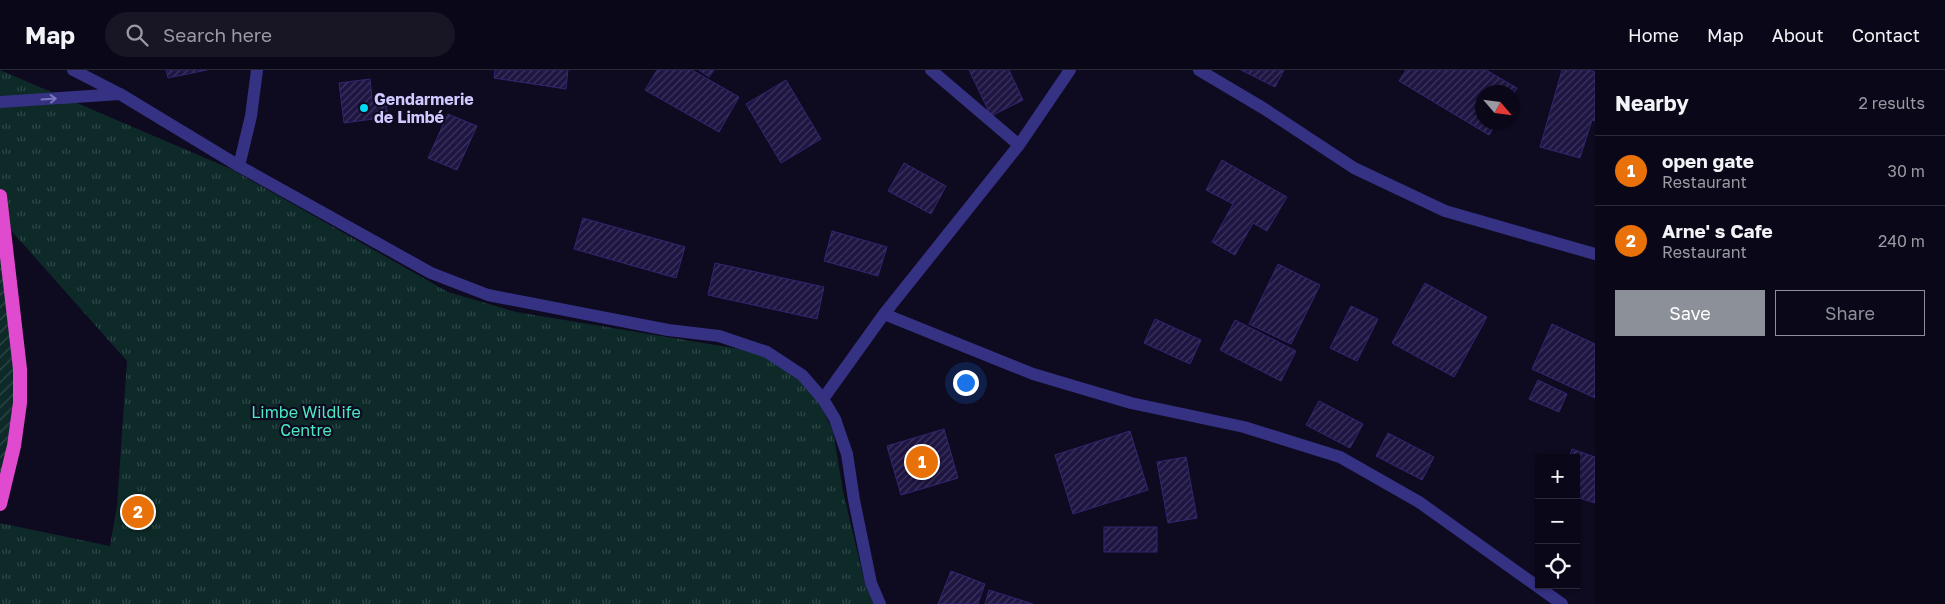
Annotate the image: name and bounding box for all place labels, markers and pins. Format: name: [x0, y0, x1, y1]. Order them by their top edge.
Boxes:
place label: Gendarmerie de Limbé: [374, 89, 474, 127]
marker: Gendarmerie de Limbé: [358, 102, 370, 114]
pin: 1: [906, 443, 938, 481]
pin: 2: [122, 493, 154, 531]

